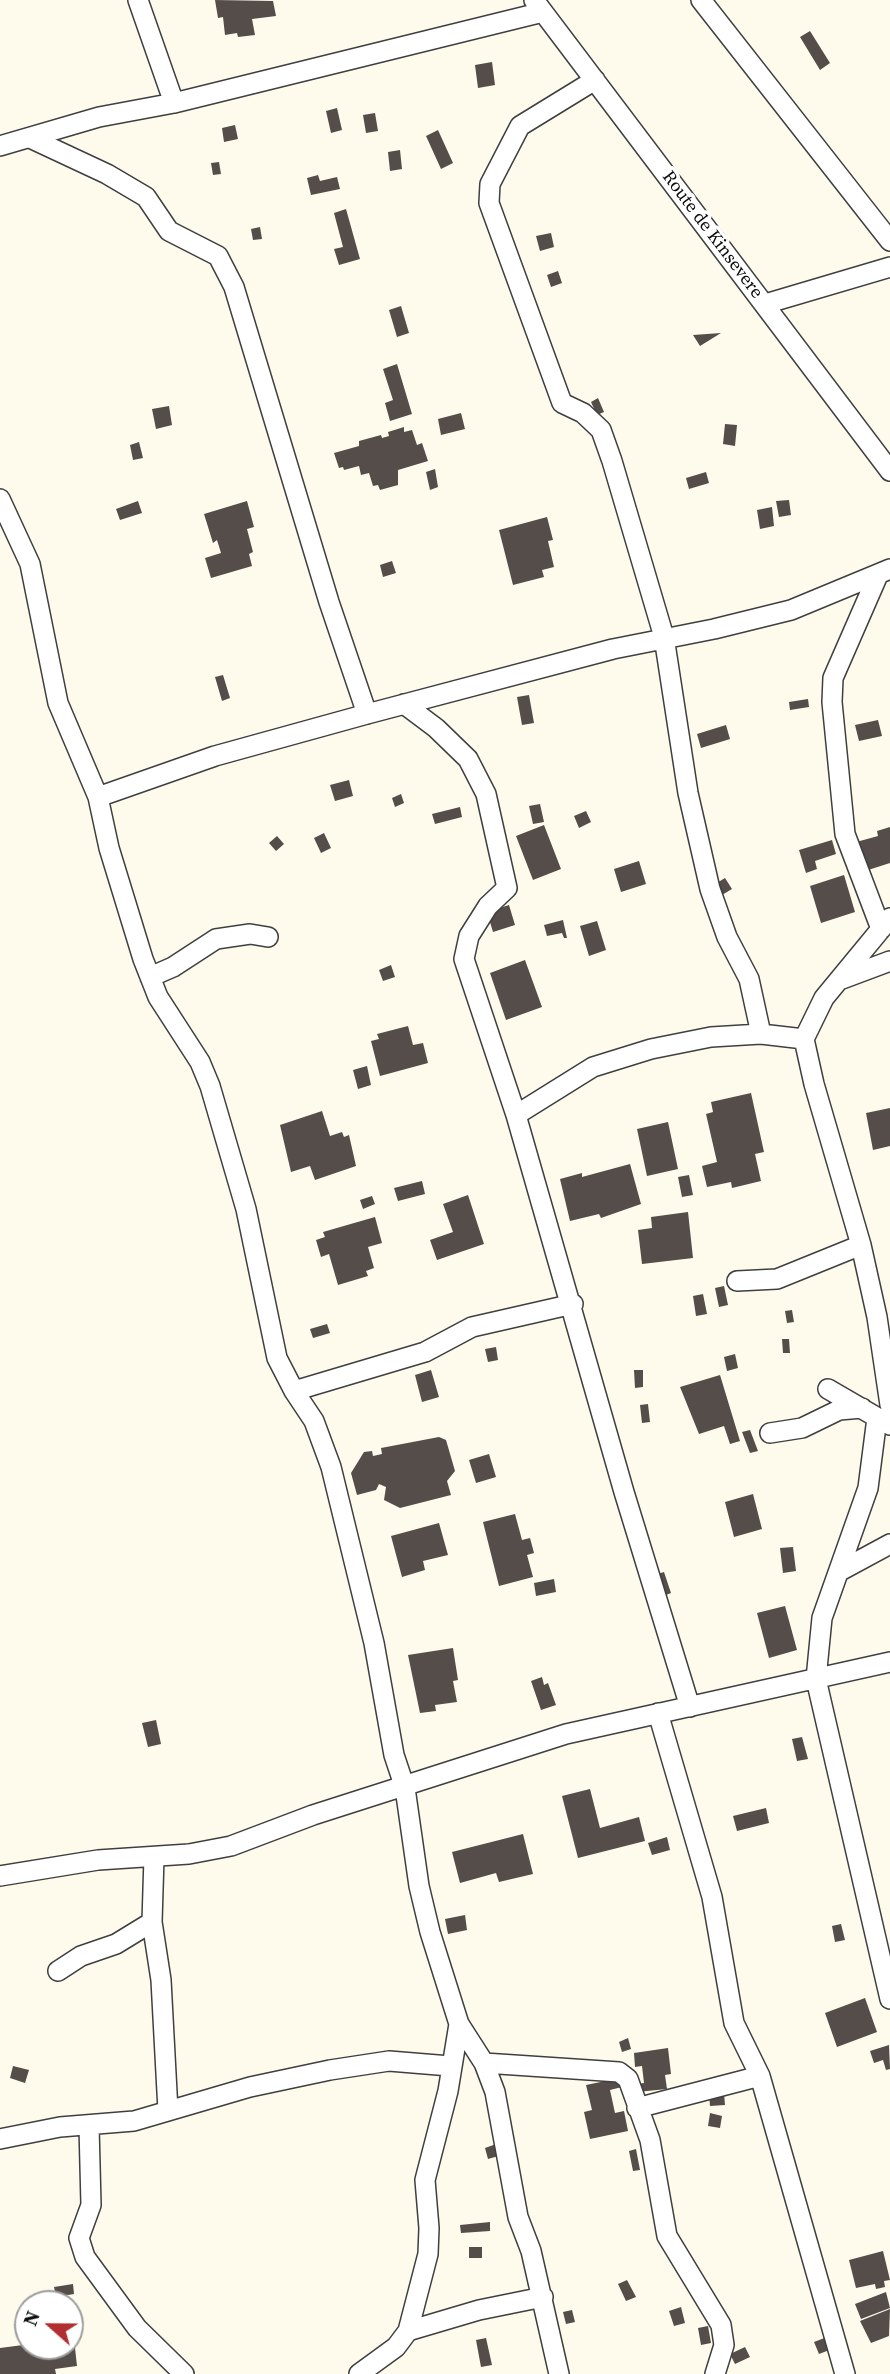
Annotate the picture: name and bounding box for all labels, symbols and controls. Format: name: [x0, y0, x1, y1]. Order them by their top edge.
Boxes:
street label: Route de Kinsevere: [657, 167, 767, 303]
north arrow: [14, 2290, 84, 2360]
text: N: [17, 2307, 46, 2329]

